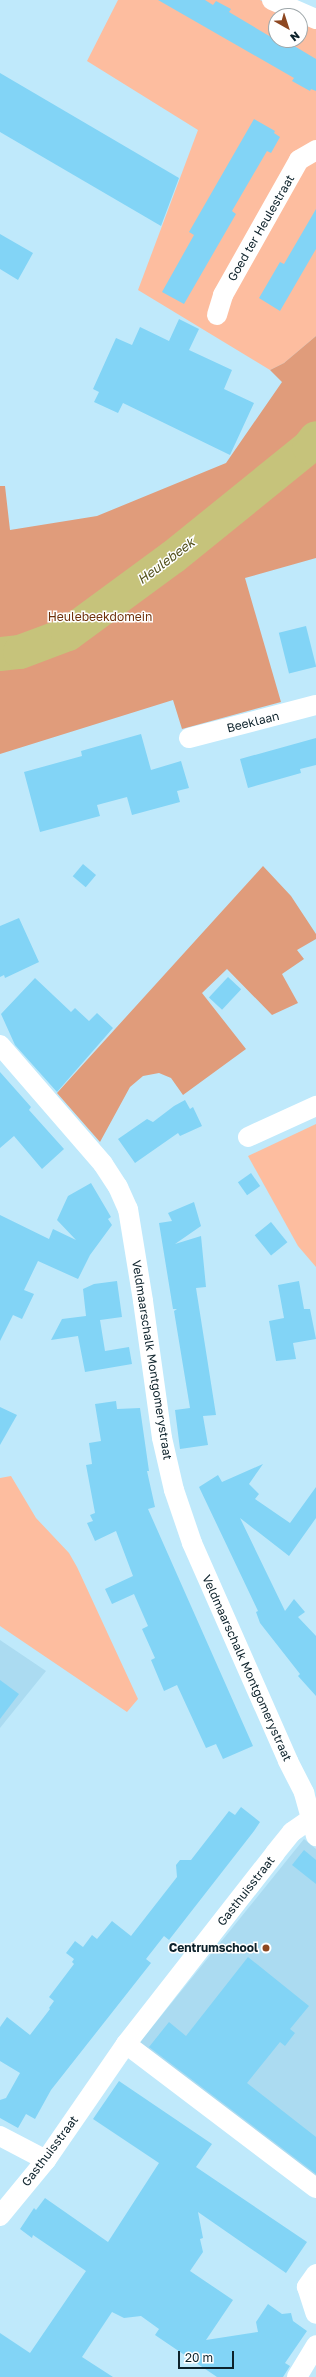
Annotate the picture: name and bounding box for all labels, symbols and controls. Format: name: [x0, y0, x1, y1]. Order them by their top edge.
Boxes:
north arrow: [268, 8, 308, 48]
text: N: [288, 29, 303, 45]
street label: Goed ter Heulestraat: [225, 172, 297, 284]
water label: Heulebeek: [134, 535, 198, 587]
park label: Heulebeekdomein: [48, 610, 152, 624]
street label: Beeklaan: [225, 709, 281, 735]
street label: Veldmaarschalk Montgomerystraat: [129, 1259, 175, 1461]
street label: Veldmaarschalk Montgomerystraat: [199, 1573, 295, 1763]
street label: Gasthuisstraat: [214, 1853, 278, 1929]
place label: Centrumschool: [169, 1941, 258, 1955]
marker: Centrumschool: [261, 1943, 271, 1953]
street label: Gasthuisstraat: [19, 2113, 81, 2189]
scale bar: [180, 2343, 236, 2369]
text: 20 m: [185, 2350, 213, 2365]

